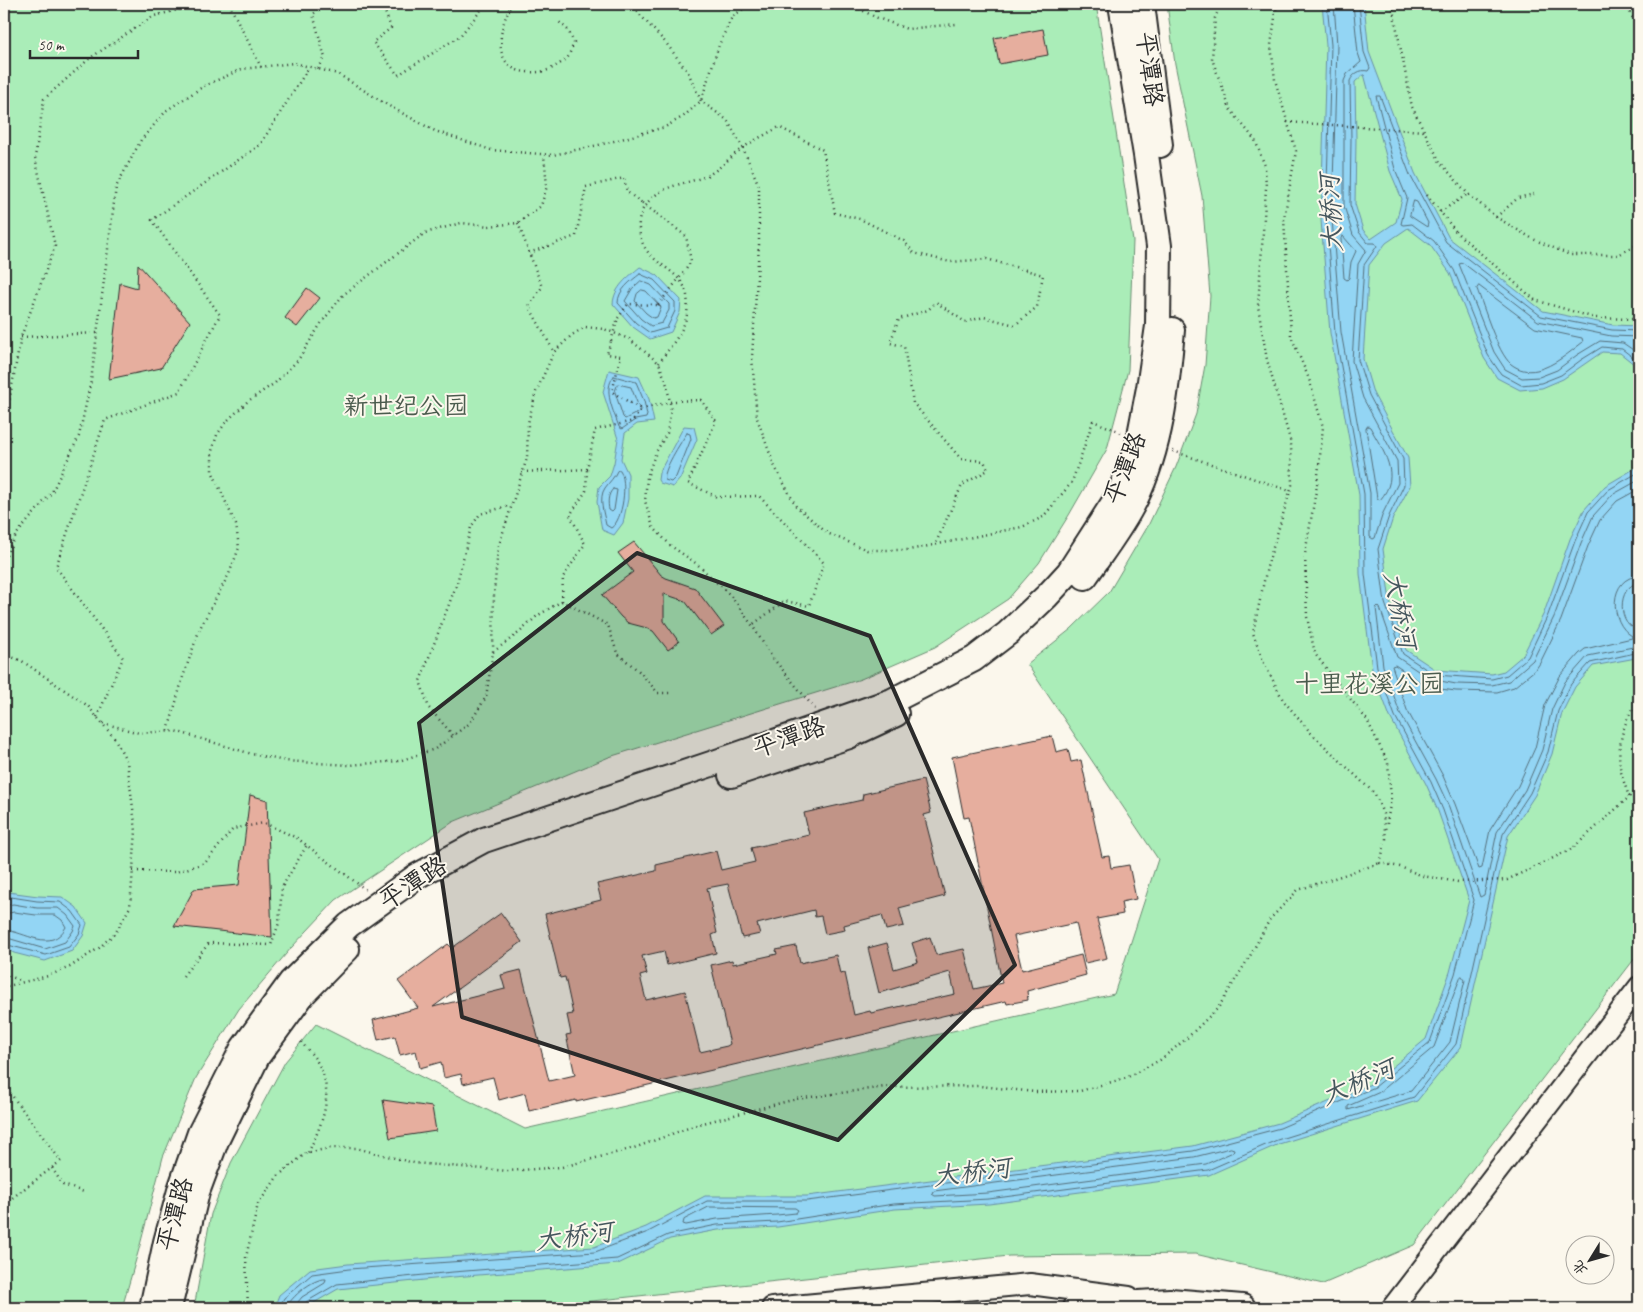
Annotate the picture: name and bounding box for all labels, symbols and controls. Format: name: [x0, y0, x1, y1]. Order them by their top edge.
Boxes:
scale bar: [30, 28, 138, 60]
street label: 平潭路: [1130, 30, 1170, 108]
text: 50 m: [38, 36, 65, 55]
water label: 大桥河: [1312, 169, 1350, 253]
park label: 新世纪公园: [343, 390, 469, 422]
street label: 平潭路: [1097, 427, 1153, 509]
water label: 大桥河: [1376, 569, 1424, 655]
park label: 十里花溪公园: [1294, 668, 1444, 700]
street label: 平潭路: [748, 710, 830, 764]
street label: 平潭路: [373, 849, 453, 917]
water label: 大桥河: [1316, 1050, 1404, 1112]
water label: 大桥河: [931, 1150, 1017, 1193]
street label: 平潭路: [150, 1174, 200, 1254]
water label: 大桥河: [533, 1214, 619, 1257]
north arrow: [1566, 1234, 1616, 1284]
text: 北: [1569, 1257, 1591, 1278]

